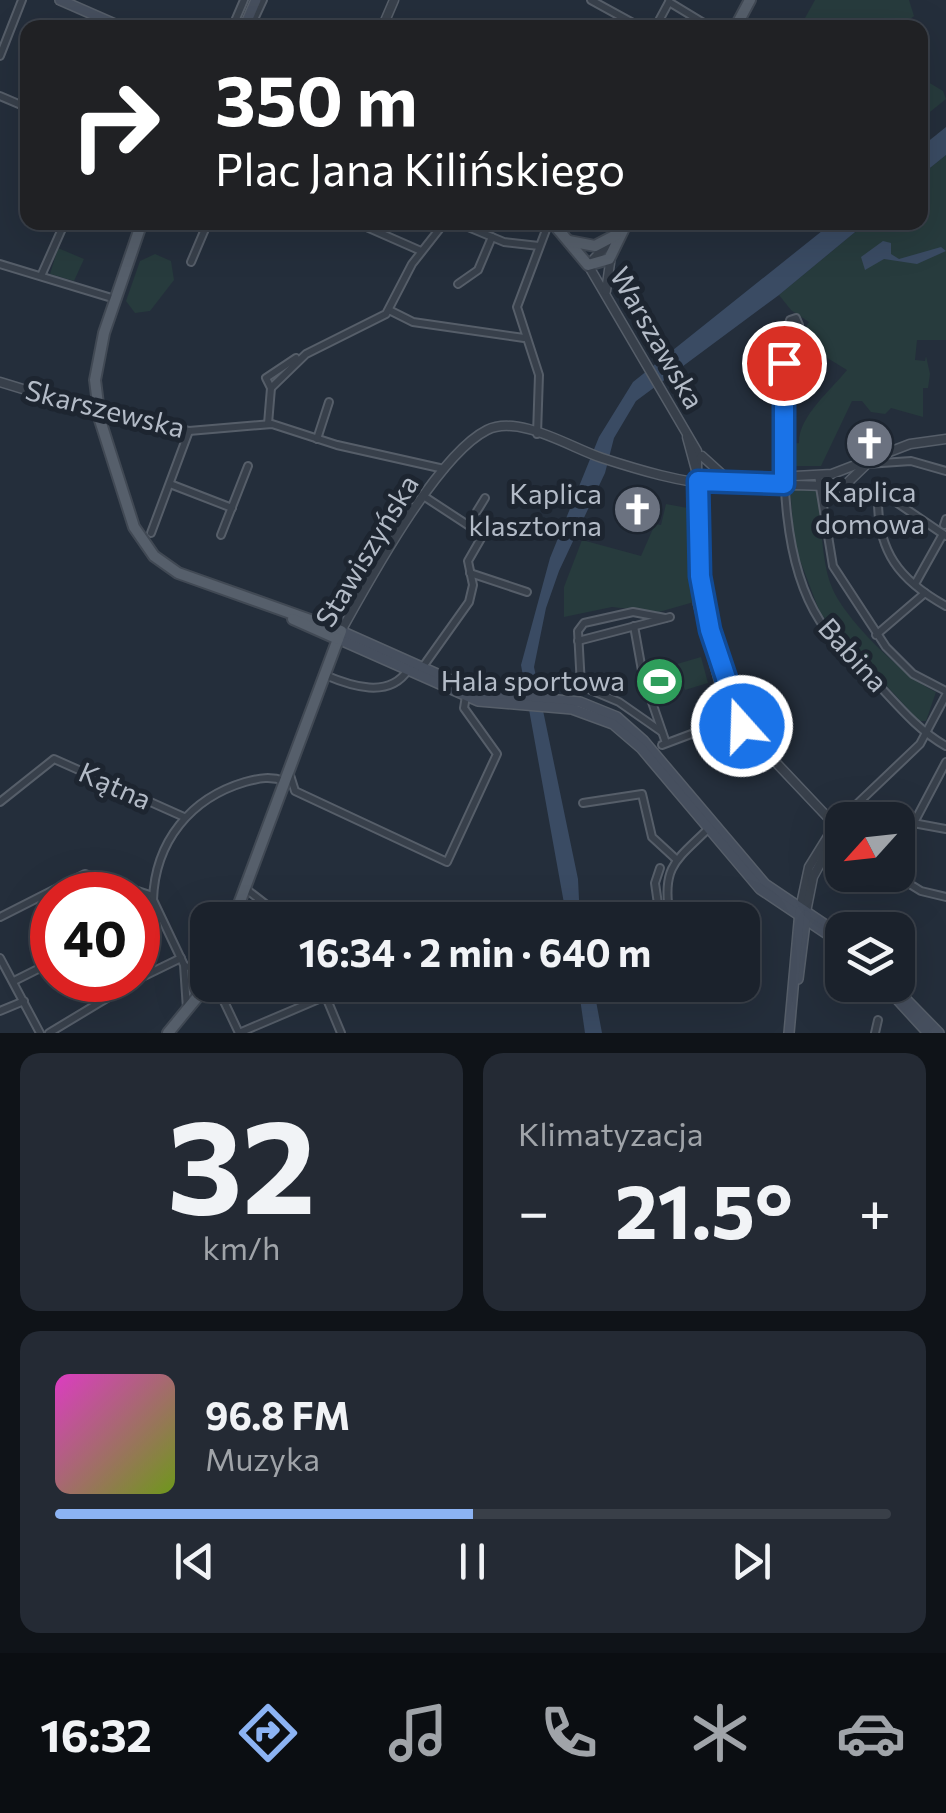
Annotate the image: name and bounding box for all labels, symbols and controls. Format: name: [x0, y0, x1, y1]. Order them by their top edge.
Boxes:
text: 350 m: [215, 55, 418, 140]
icon: right: [50, 60, 180, 190]
text: Plac Jana Kilińskiego: [215, 140, 625, 195]
street label: Warszawska: [604, 260, 712, 415]
pin: [742, 321, 827, 406]
icon: arrive: [757, 336, 812, 391]
street label: Skarszewska: [22, 372, 188, 444]
church icon: Kaplica domowa: [844, 418, 896, 470]
street label: Stawiszyńska: [307, 468, 425, 633]
place label: Kaplica domowa: [815, 474, 925, 540]
place label: Kaplica klasztorna: [469, 476, 602, 542]
church icon: Kaplica klasztorna: [611, 484, 663, 536]
street label: Babina: [812, 611, 896, 698]
sports icon: Hala sportowa: [634, 655, 686, 707]
place label: Hala sportowa: [441, 663, 625, 697]
position arrow: [690, 674, 794, 778]
street label: Kątna: [74, 754, 157, 816]
north arrow: [825, 802, 915, 892]
map controls: [825, 802, 915, 1002]
speed limit sign: 40: [30, 872, 160, 1002]
button: layers: [825, 912, 915, 1002]
text: 16:34 · 2 min · 640 m: [299, 928, 651, 975]
text: 32: [167, 1082, 316, 1241]
text: Klimatyzacja: [518, 1113, 704, 1153]
text: 21.5°: [615, 1163, 793, 1254]
text: −: [518, 1176, 549, 1243]
text: +: [859, 1176, 891, 1243]
text: km/h: [203, 1227, 280, 1267]
text: 96.8 FM: [205, 1391, 350, 1438]
text: Muzyka: [205, 1438, 320, 1478]
icon: previous: [167, 1534, 222, 1589]
icon: pause: [445, 1534, 500, 1589]
icon: next: [724, 1534, 779, 1589]
icon: directions: [233, 1698, 303, 1768]
icon: music: [383, 1698, 453, 1768]
icon: phone: [534, 1698, 604, 1768]
icon: climate: [685, 1698, 755, 1768]
icon: car: [836, 1698, 906, 1768]
text: 16:32: [40, 1706, 152, 1761]

